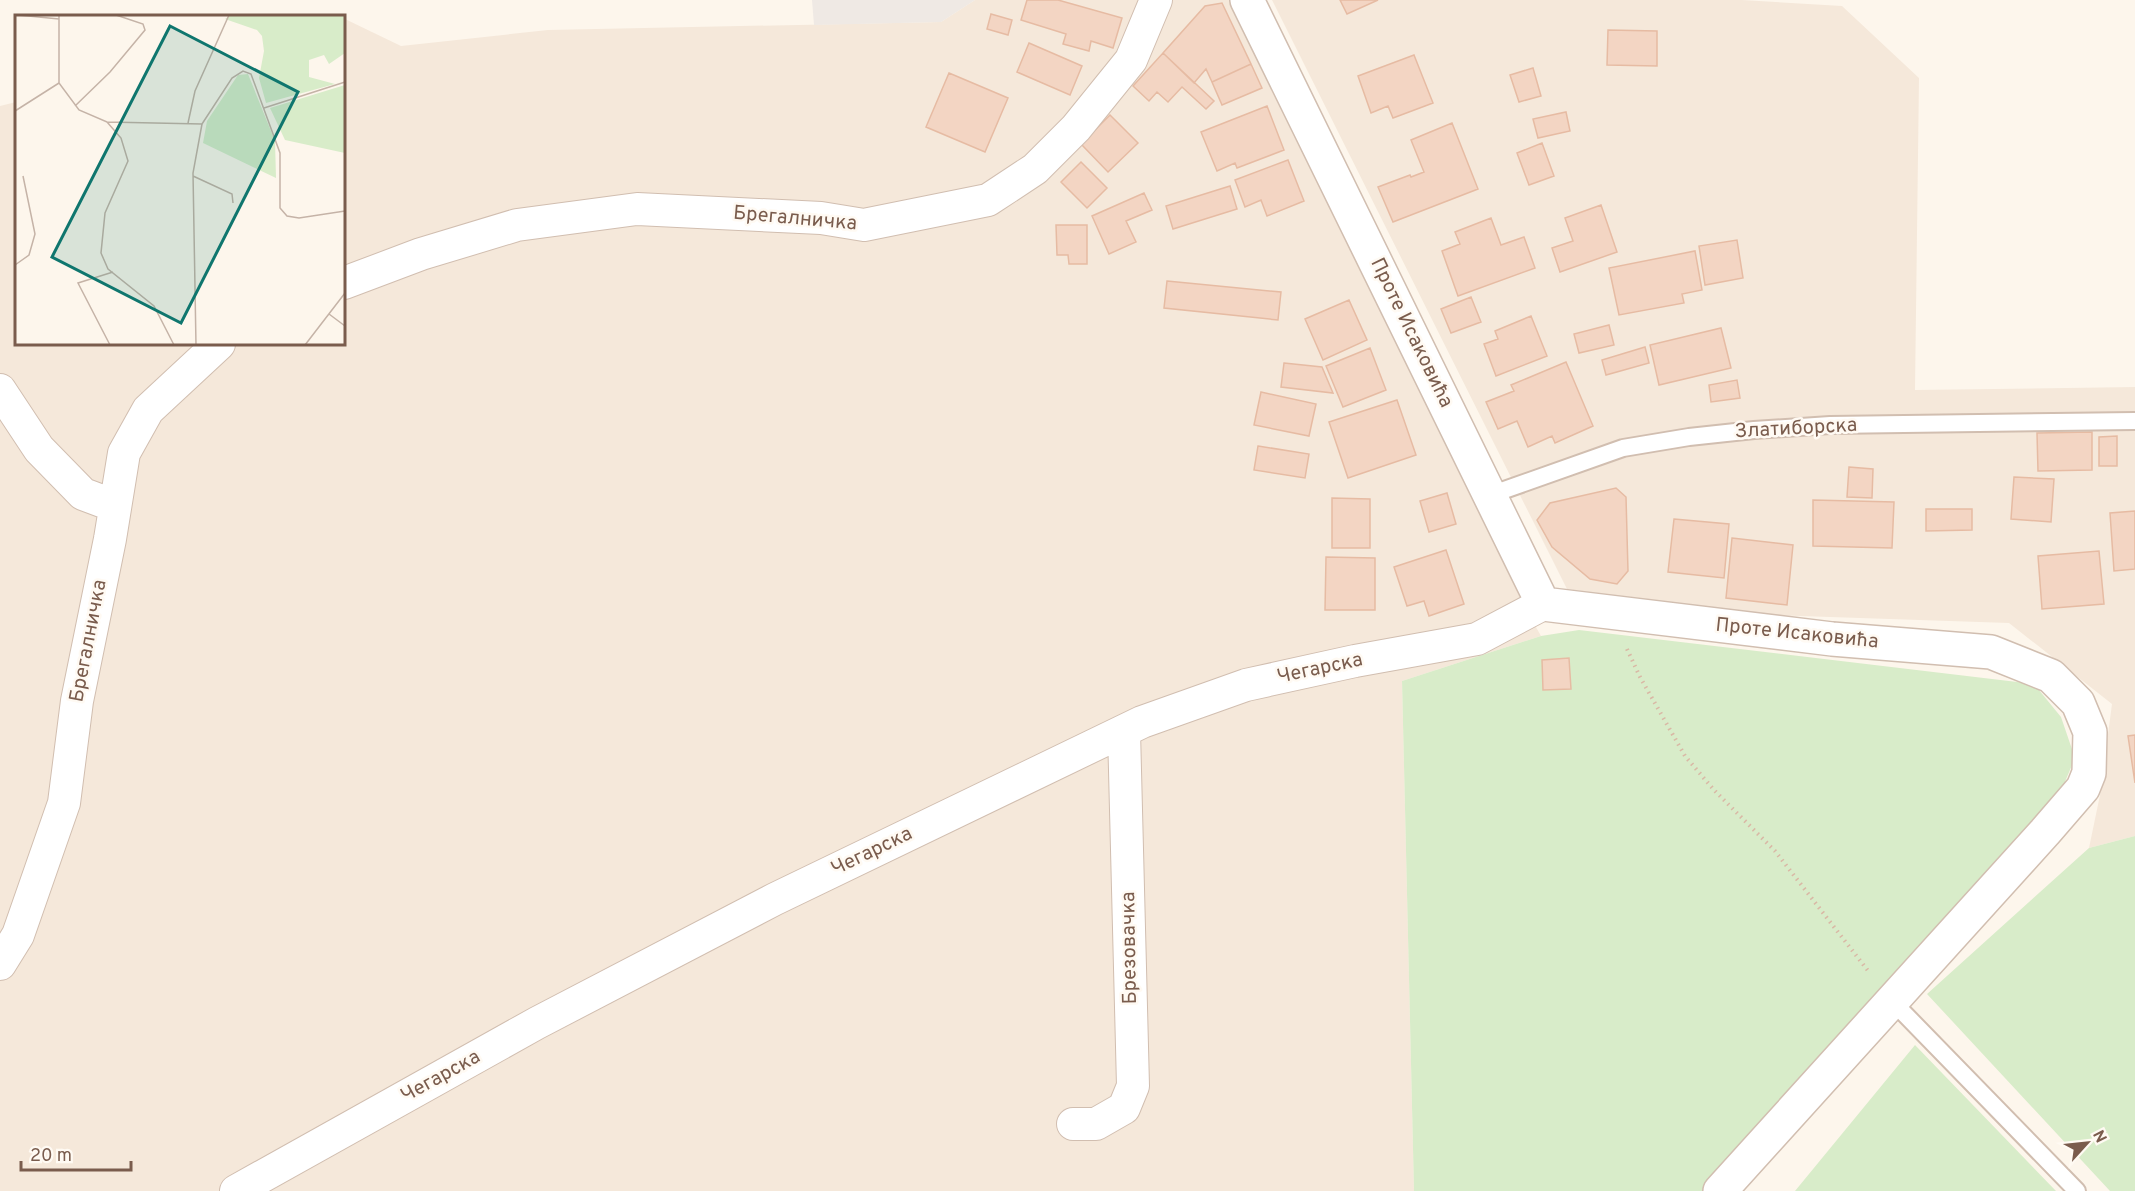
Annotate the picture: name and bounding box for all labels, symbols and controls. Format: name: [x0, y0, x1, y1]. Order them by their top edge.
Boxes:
inset map: [15, 15, 345, 345]
street label: Брегалничка: [732, 201, 858, 237]
street label: Проте Исаковића: [1363, 254, 1459, 412]
street label: Златиборска: [1734, 413, 1858, 445]
street label: Брегалничка: [64, 578, 114, 704]
street label: Проте Исаковића: [1714, 613, 1880, 655]
street label: Чегарска: [1275, 647, 1365, 691]
street label: Чегарска: [827, 821, 917, 883]
street label: Брезовачка: [1116, 891, 1144, 1005]
street label: Чегарска: [397, 1045, 485, 1109]
north arrow: [2057, 1113, 2117, 1173]
text: N: [2087, 1127, 2110, 1147]
scale bar: [21, 1134, 130, 1172]
text: 20 m: [30, 1145, 72, 1168]

